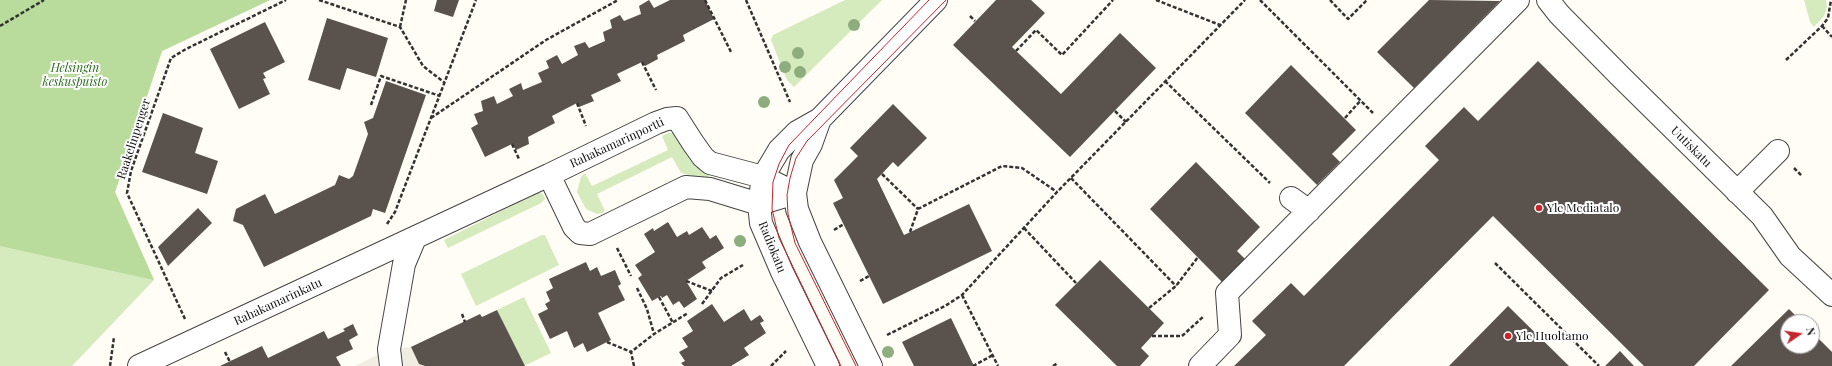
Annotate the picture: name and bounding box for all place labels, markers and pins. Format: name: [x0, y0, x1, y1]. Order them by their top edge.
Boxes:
place label: Yle Mediatalo: [1547, 201, 1619, 215]
marker: Yle Mediatalo: [1534, 203, 1544, 213]
place label: Yle Huoltamo: [1516, 329, 1589, 343]
marker: Yle Huoltamo: [1503, 331, 1513, 341]

